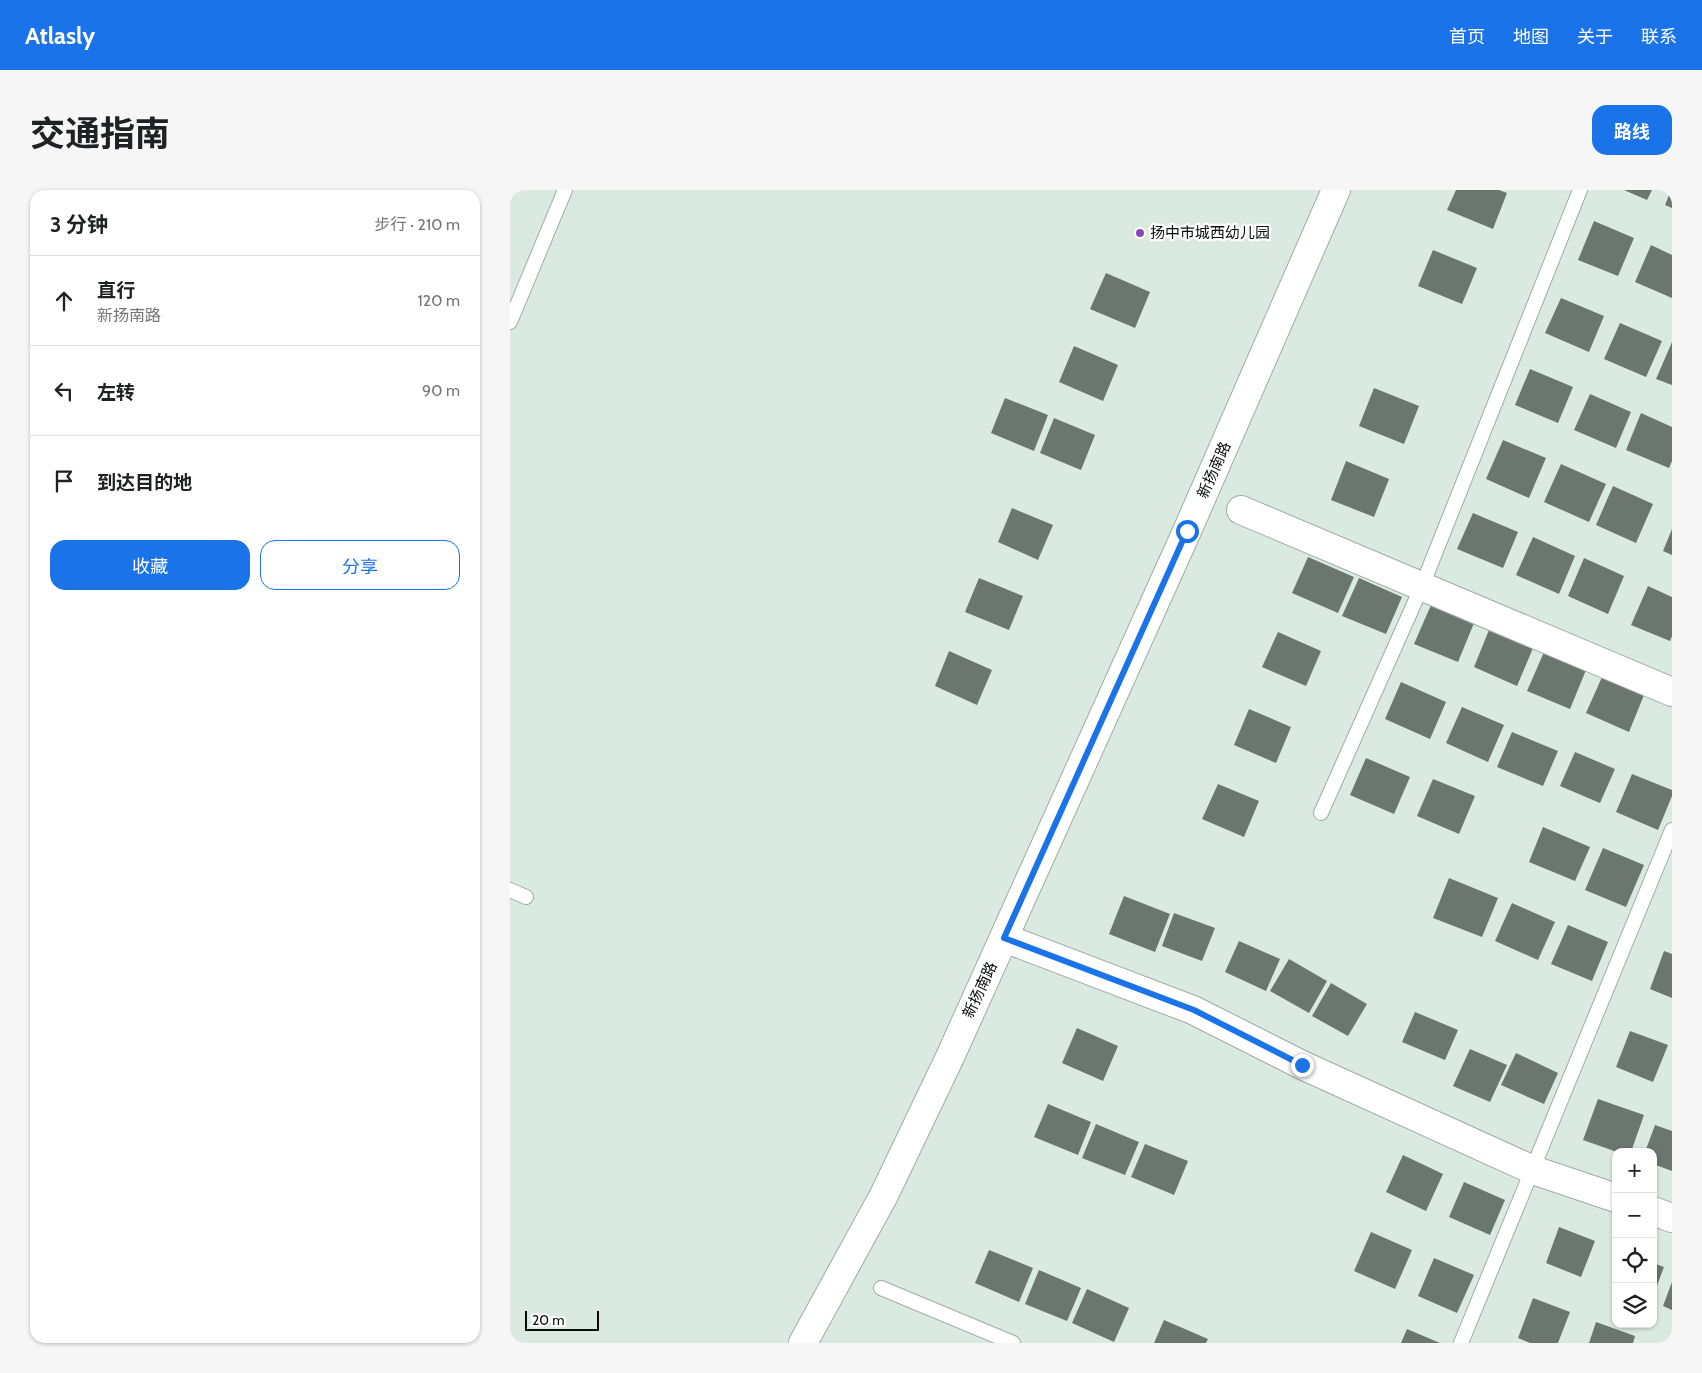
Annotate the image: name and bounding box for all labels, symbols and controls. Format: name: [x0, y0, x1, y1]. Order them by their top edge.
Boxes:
text: Atlasly: [25, 21, 95, 50]
text: 首页: [1449, 26, 1485, 48]
text: 地图: [1513, 26, 1549, 48]
text: 关于: [1577, 26, 1613, 48]
text: 联系: [1641, 26, 1677, 48]
button: 路线: [1592, 105, 1672, 155]
text: 交通指南: [30, 112, 170, 155]
text: 3 分钟: [50, 212, 108, 237]
text: 步行 · 210 m: [375, 215, 460, 234]
place label: 扬中市城西幼儿园: [1150, 224, 1270, 242]
marker: 扬中市城西幼儿园: [1134, 227, 1146, 239]
text: 直行: [97, 279, 135, 302]
icon: ahead: [50, 287, 78, 315]
text: 120 m: [418, 291, 460, 310]
text: 新扬南路: [97, 306, 161, 325]
icon: left: [50, 377, 78, 405]
text: 左转: [97, 381, 135, 404]
text: 90 m: [422, 381, 460, 400]
street label: 新扬南路: [1194, 439, 1234, 501]
icon: arrive: [50, 467, 78, 495]
text: 到达目的地: [97, 471, 192, 494]
route start: [1176, 520, 1199, 543]
button: 收藏: [50, 540, 250, 590]
button: 分享: [260, 540, 460, 590]
street label: 新扬南路: [959, 959, 1001, 1021]
route end: [1291, 1054, 1314, 1077]
map controls: [1612, 1148, 1657, 1328]
button: +: [1612, 1148, 1657, 1193]
button: −: [1612, 1193, 1657, 1238]
button: locate: [1612, 1238, 1657, 1283]
button: layers: [1612, 1283, 1657, 1328]
scale bar: [525, 1308, 599, 1331]
text: 20 m: [532, 1311, 565, 1329]

